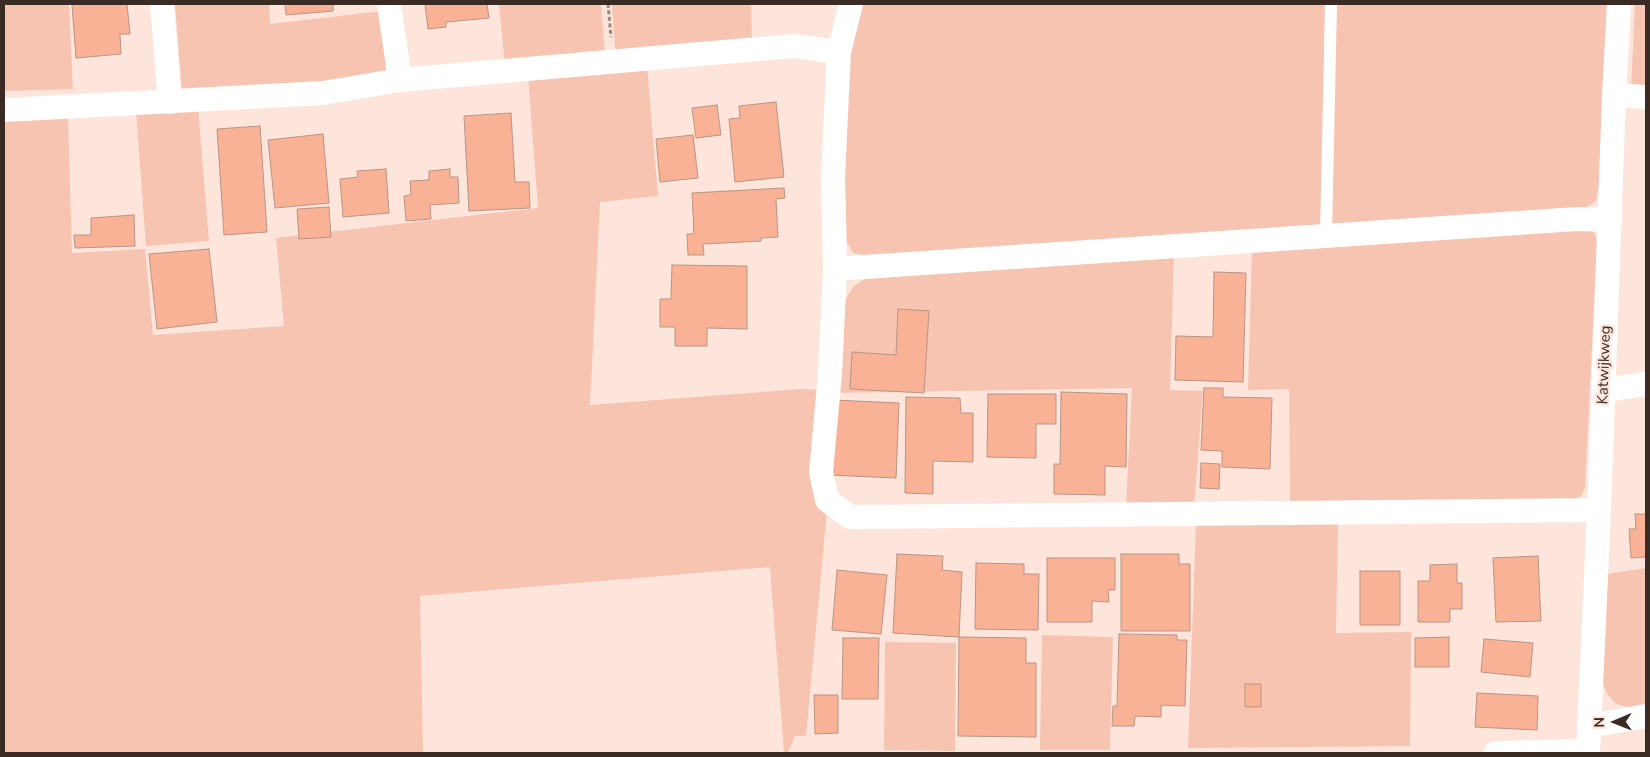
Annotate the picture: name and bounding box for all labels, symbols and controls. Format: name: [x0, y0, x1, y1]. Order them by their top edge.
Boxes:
street label: Katwijkweg: [1595, 325, 1615, 405]
north arrow: [1590, 697, 1640, 747]
text: N: [1590, 717, 1609, 728]

